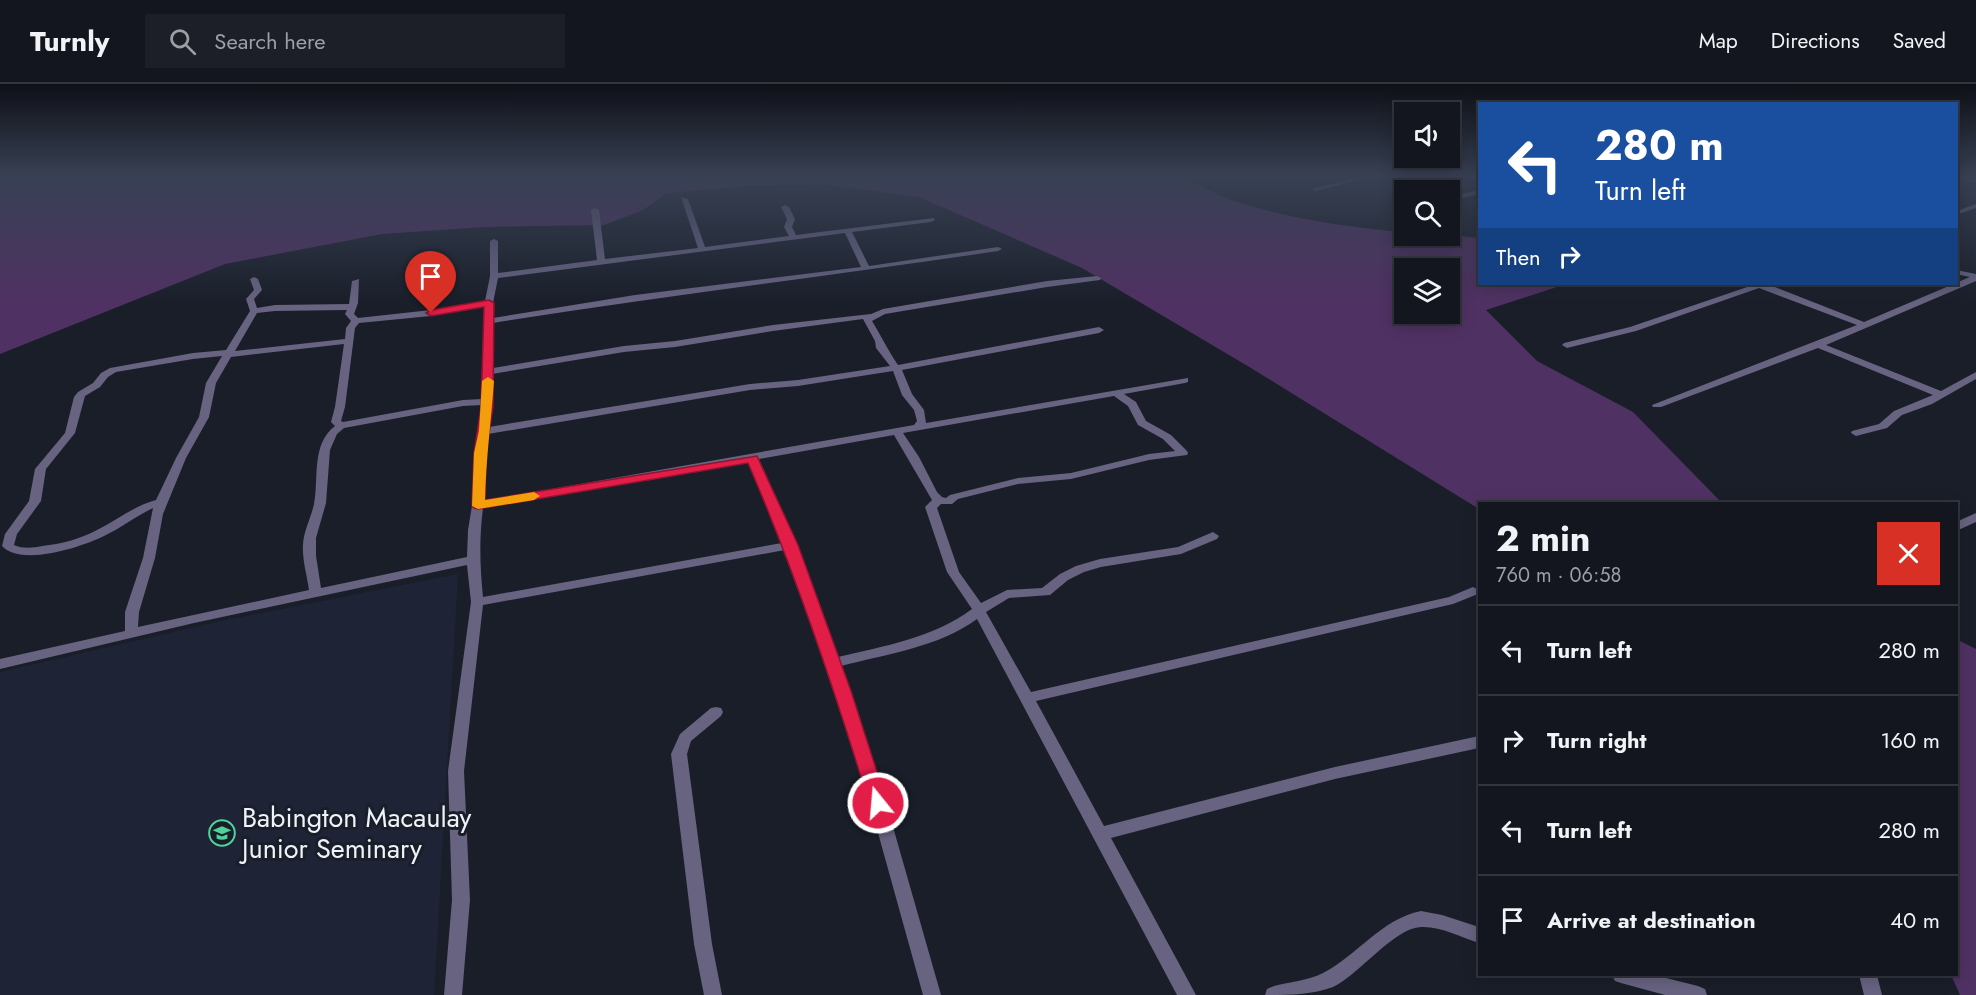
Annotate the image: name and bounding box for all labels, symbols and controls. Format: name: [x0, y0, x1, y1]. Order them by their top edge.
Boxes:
search box: [145, 14, 565, 68]
text: Turnly: [30, 21, 109, 62]
icon: search: [166, 25, 199, 58]
text: Search here: [214, 25, 326, 57]
text: Map: [1699, 26, 1738, 56]
text: Directions: [1771, 26, 1860, 56]
text: Saved: [1893, 26, 1946, 56]
map controls: [1394, 102, 1460, 324]
button: sound: [1394, 102, 1460, 168]
text: 280 m: [1595, 115, 1724, 176]
icon: left: [1496, 126, 1574, 204]
text: Turn left: [1595, 171, 1685, 210]
button: search: [1394, 180, 1460, 246]
icon: right: [1553, 240, 1586, 273]
text: Then: [1496, 241, 1541, 273]
pin: [405, 251, 456, 313]
button: layers: [1394, 258, 1460, 324]
icon: arrive: [414, 260, 447, 293]
text: 2 min: [1496, 512, 1591, 564]
button: close: [1877, 522, 1940, 585]
text: 760 m · 06:58: [1496, 561, 1621, 590]
icon: left: [1496, 634, 1529, 667]
text: Turn left: [1547, 634, 1632, 666]
text: 280 m: [1879, 634, 1940, 666]
icon: right: [1496, 724, 1529, 757]
text: Turn right: [1547, 724, 1647, 756]
text: 160 m: [1880, 724, 1940, 756]
position arrow: [846, 771, 910, 835]
place label: Babington Macaulay Junior Seminary: [239, 798, 472, 868]
icon: left: [1496, 814, 1529, 847]
text: Turn left: [1547, 814, 1632, 846]
text: 280 m: [1879, 814, 1940, 846]
school or university icon: Babington Macaulay Junior Seminary: [207, 818, 237, 848]
icon: arrive: [1496, 904, 1529, 937]
text: Arrive at destination: [1547, 904, 1756, 936]
text: 40 m: [1890, 904, 1940, 936]

